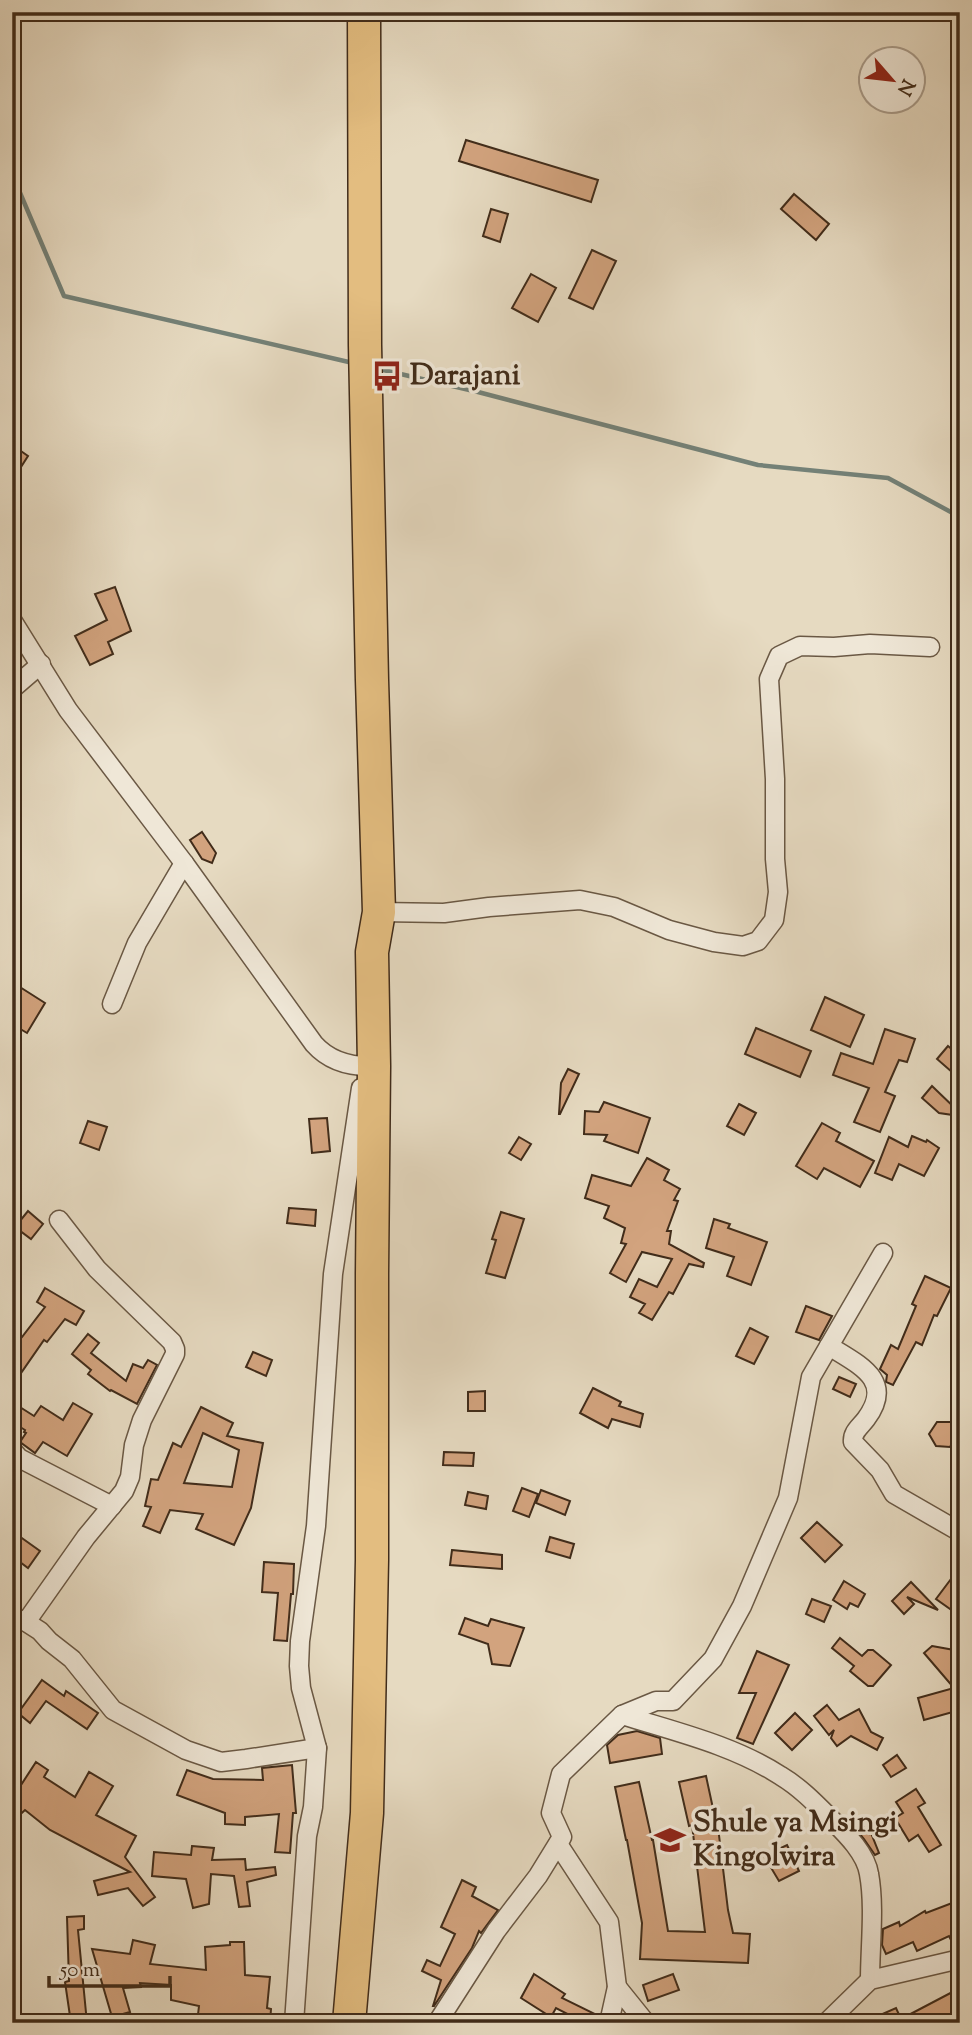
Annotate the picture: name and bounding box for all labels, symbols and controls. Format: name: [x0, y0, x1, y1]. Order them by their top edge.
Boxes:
north arrow: [856, 46, 926, 116]
text: N: [889, 74, 920, 100]
place label: Darajani: [410, 355, 521, 398]
bus stop icon: Darajani: [370, 359, 404, 393]
place label: Shule ya Msingi Kingolwira: [693, 1802, 898, 1879]
school or university icon: Shule ya Msingi Kingolwira: [653, 1823, 687, 1857]
scale bar: [49, 1944, 170, 1988]
text: 50 m: [59, 1956, 100, 1986]

